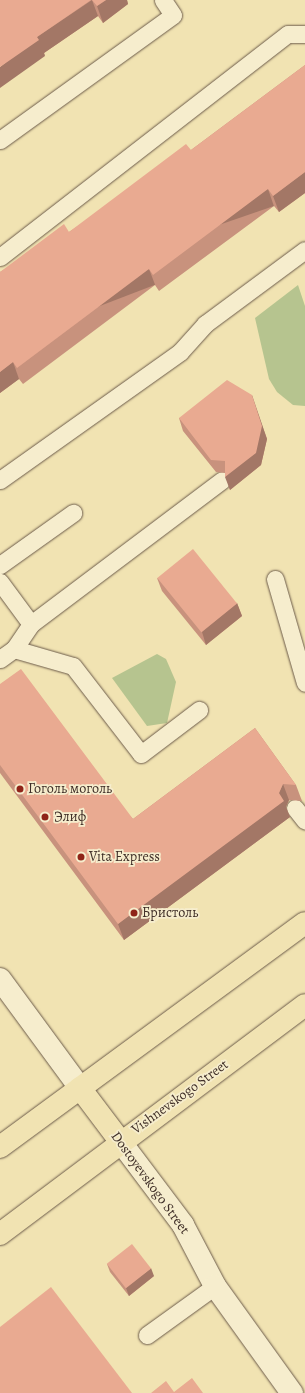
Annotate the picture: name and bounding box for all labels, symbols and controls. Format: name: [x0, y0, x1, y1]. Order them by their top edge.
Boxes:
place label: Гоголь моголь: [28, 781, 112, 797]
marker: Гоголь моголь: [15, 784, 25, 794]
place label: Элиф: [54, 809, 86, 825]
marker: Элиф: [39, 811, 51, 823]
place label: Vita Express: [89, 849, 160, 865]
marker: Vita Express: [76, 852, 86, 862]
place label: Бристоль: [142, 905, 198, 921]
marker: Бристоль: [129, 908, 139, 918]
street label: Vishnevskogo Street: [128, 1056, 232, 1138]
street label: Dostoyevskogo Street: [107, 1128, 193, 1238]

